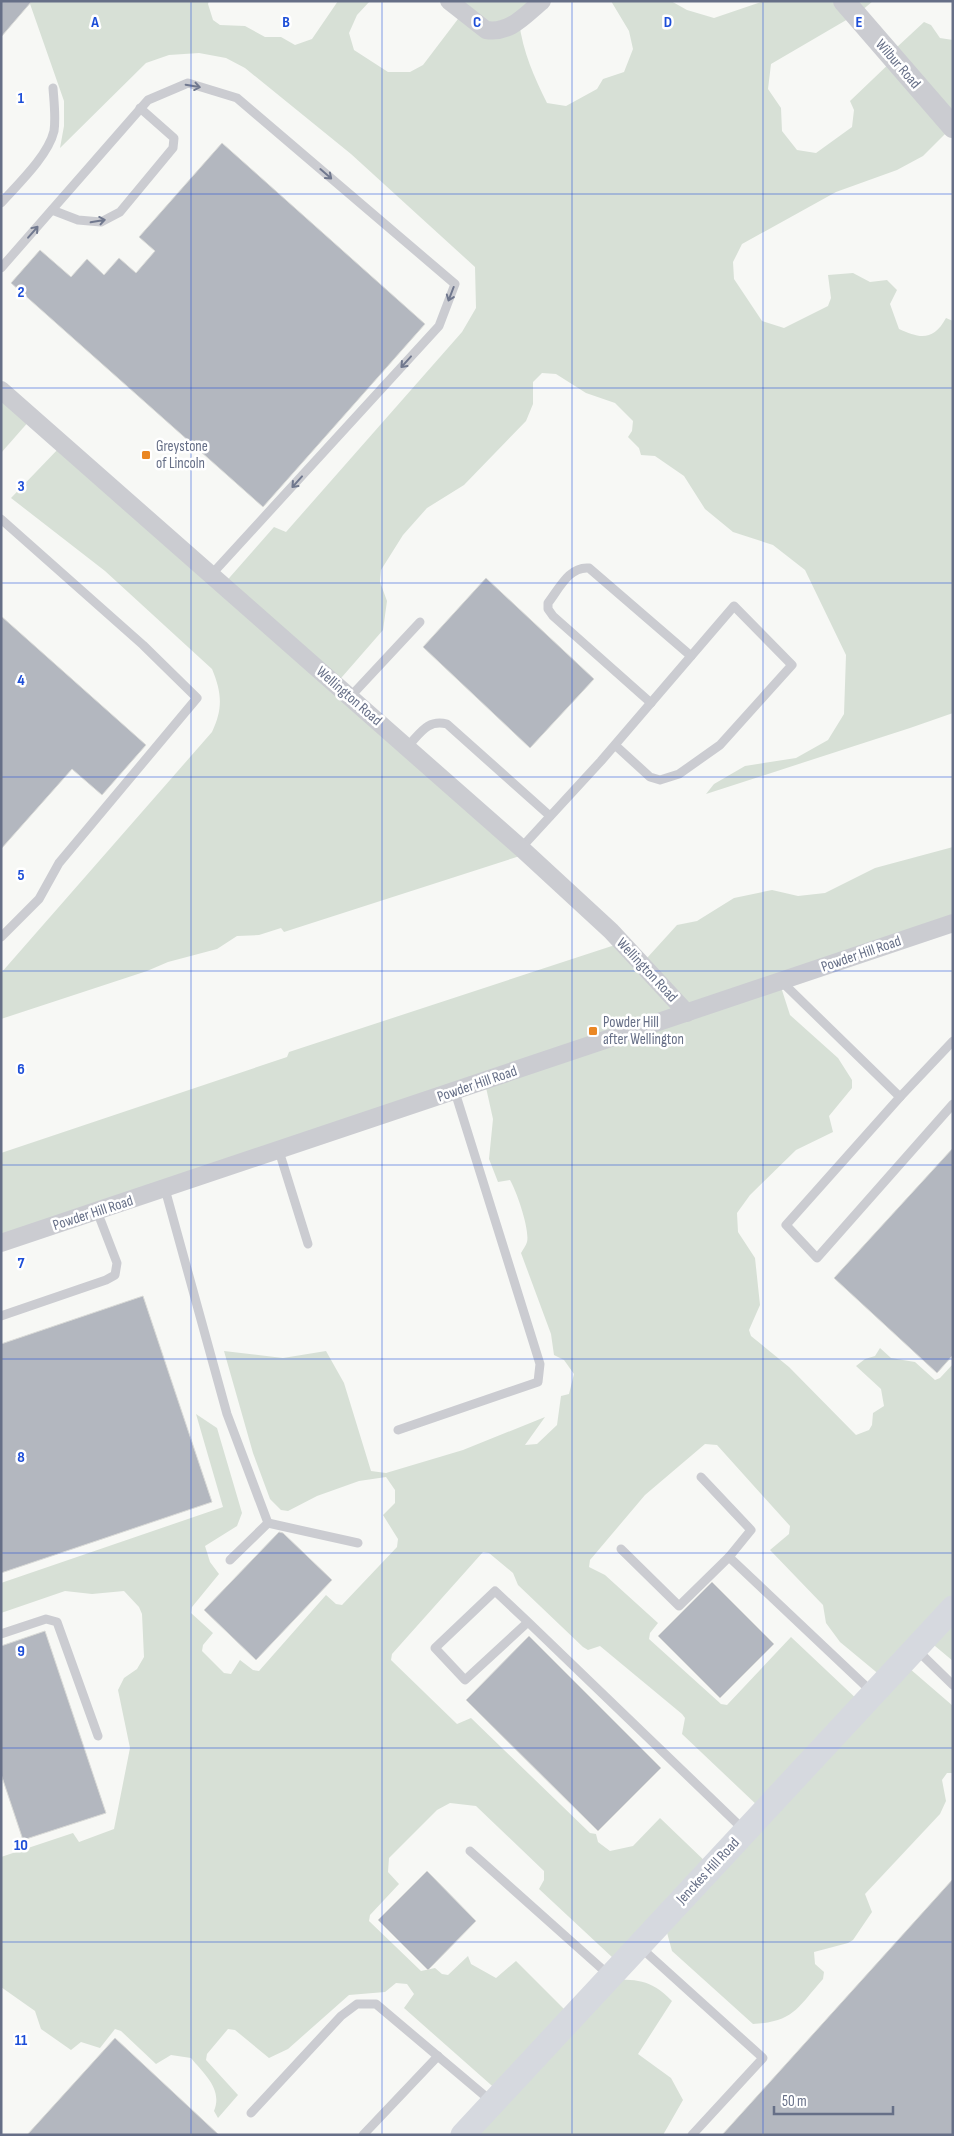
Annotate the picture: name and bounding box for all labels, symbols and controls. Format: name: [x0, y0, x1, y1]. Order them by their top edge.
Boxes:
text: A: [90, 13, 99, 32]
text: B: [282, 13, 290, 32]
text: C: [473, 13, 481, 32]
text: D: [664, 13, 672, 32]
text: E: [856, 13, 863, 32]
street label: Wilbur Road: [871, 35, 925, 93]
one-way arrow: [185, 81, 201, 91]
text: 1: [18, 89, 25, 108]
one-way arrow: [319, 169, 332, 180]
one-way arrow: [90, 216, 106, 226]
one-way arrow: [27, 225, 39, 238]
text: 2: [17, 283, 25, 302]
one-way arrow: [446, 286, 455, 301]
one-way arrow: [400, 355, 412, 368]
place label: Greystone of Lincoln: [156, 437, 208, 473]
marker: Greystone of Lincoln: [140, 449, 152, 461]
one-way arrow: [291, 476, 303, 489]
text: 3: [17, 477, 25, 496]
street label: Wellington Road: [312, 662, 386, 730]
text: 4: [17, 671, 25, 690]
text: 5: [17, 866, 25, 885]
street label: Powder Hill Road: [819, 931, 903, 977]
street label: Wellington Road: [612, 934, 682, 1006]
place label: Powder Hill after Wellington: [603, 1013, 684, 1049]
marker: Powder Hill after Wellington: [587, 1025, 599, 1037]
text: 6: [17, 1060, 25, 1079]
street label: Powder Hill Road: [435, 1061, 519, 1107]
street label: Powder Hill Road: [50, 1191, 136, 1235]
text: 7: [18, 1254, 25, 1273]
text: 8: [17, 1448, 25, 1467]
text: 9: [17, 1642, 25, 1661]
street label: Jenckes Hill Road: [672, 1834, 744, 1909]
text: 10: [14, 1836, 28, 1855]
text: 11: [15, 2031, 28, 2050]
scale bar: [774, 2084, 893, 2116]
text: 50 m: [782, 2092, 807, 2111]

